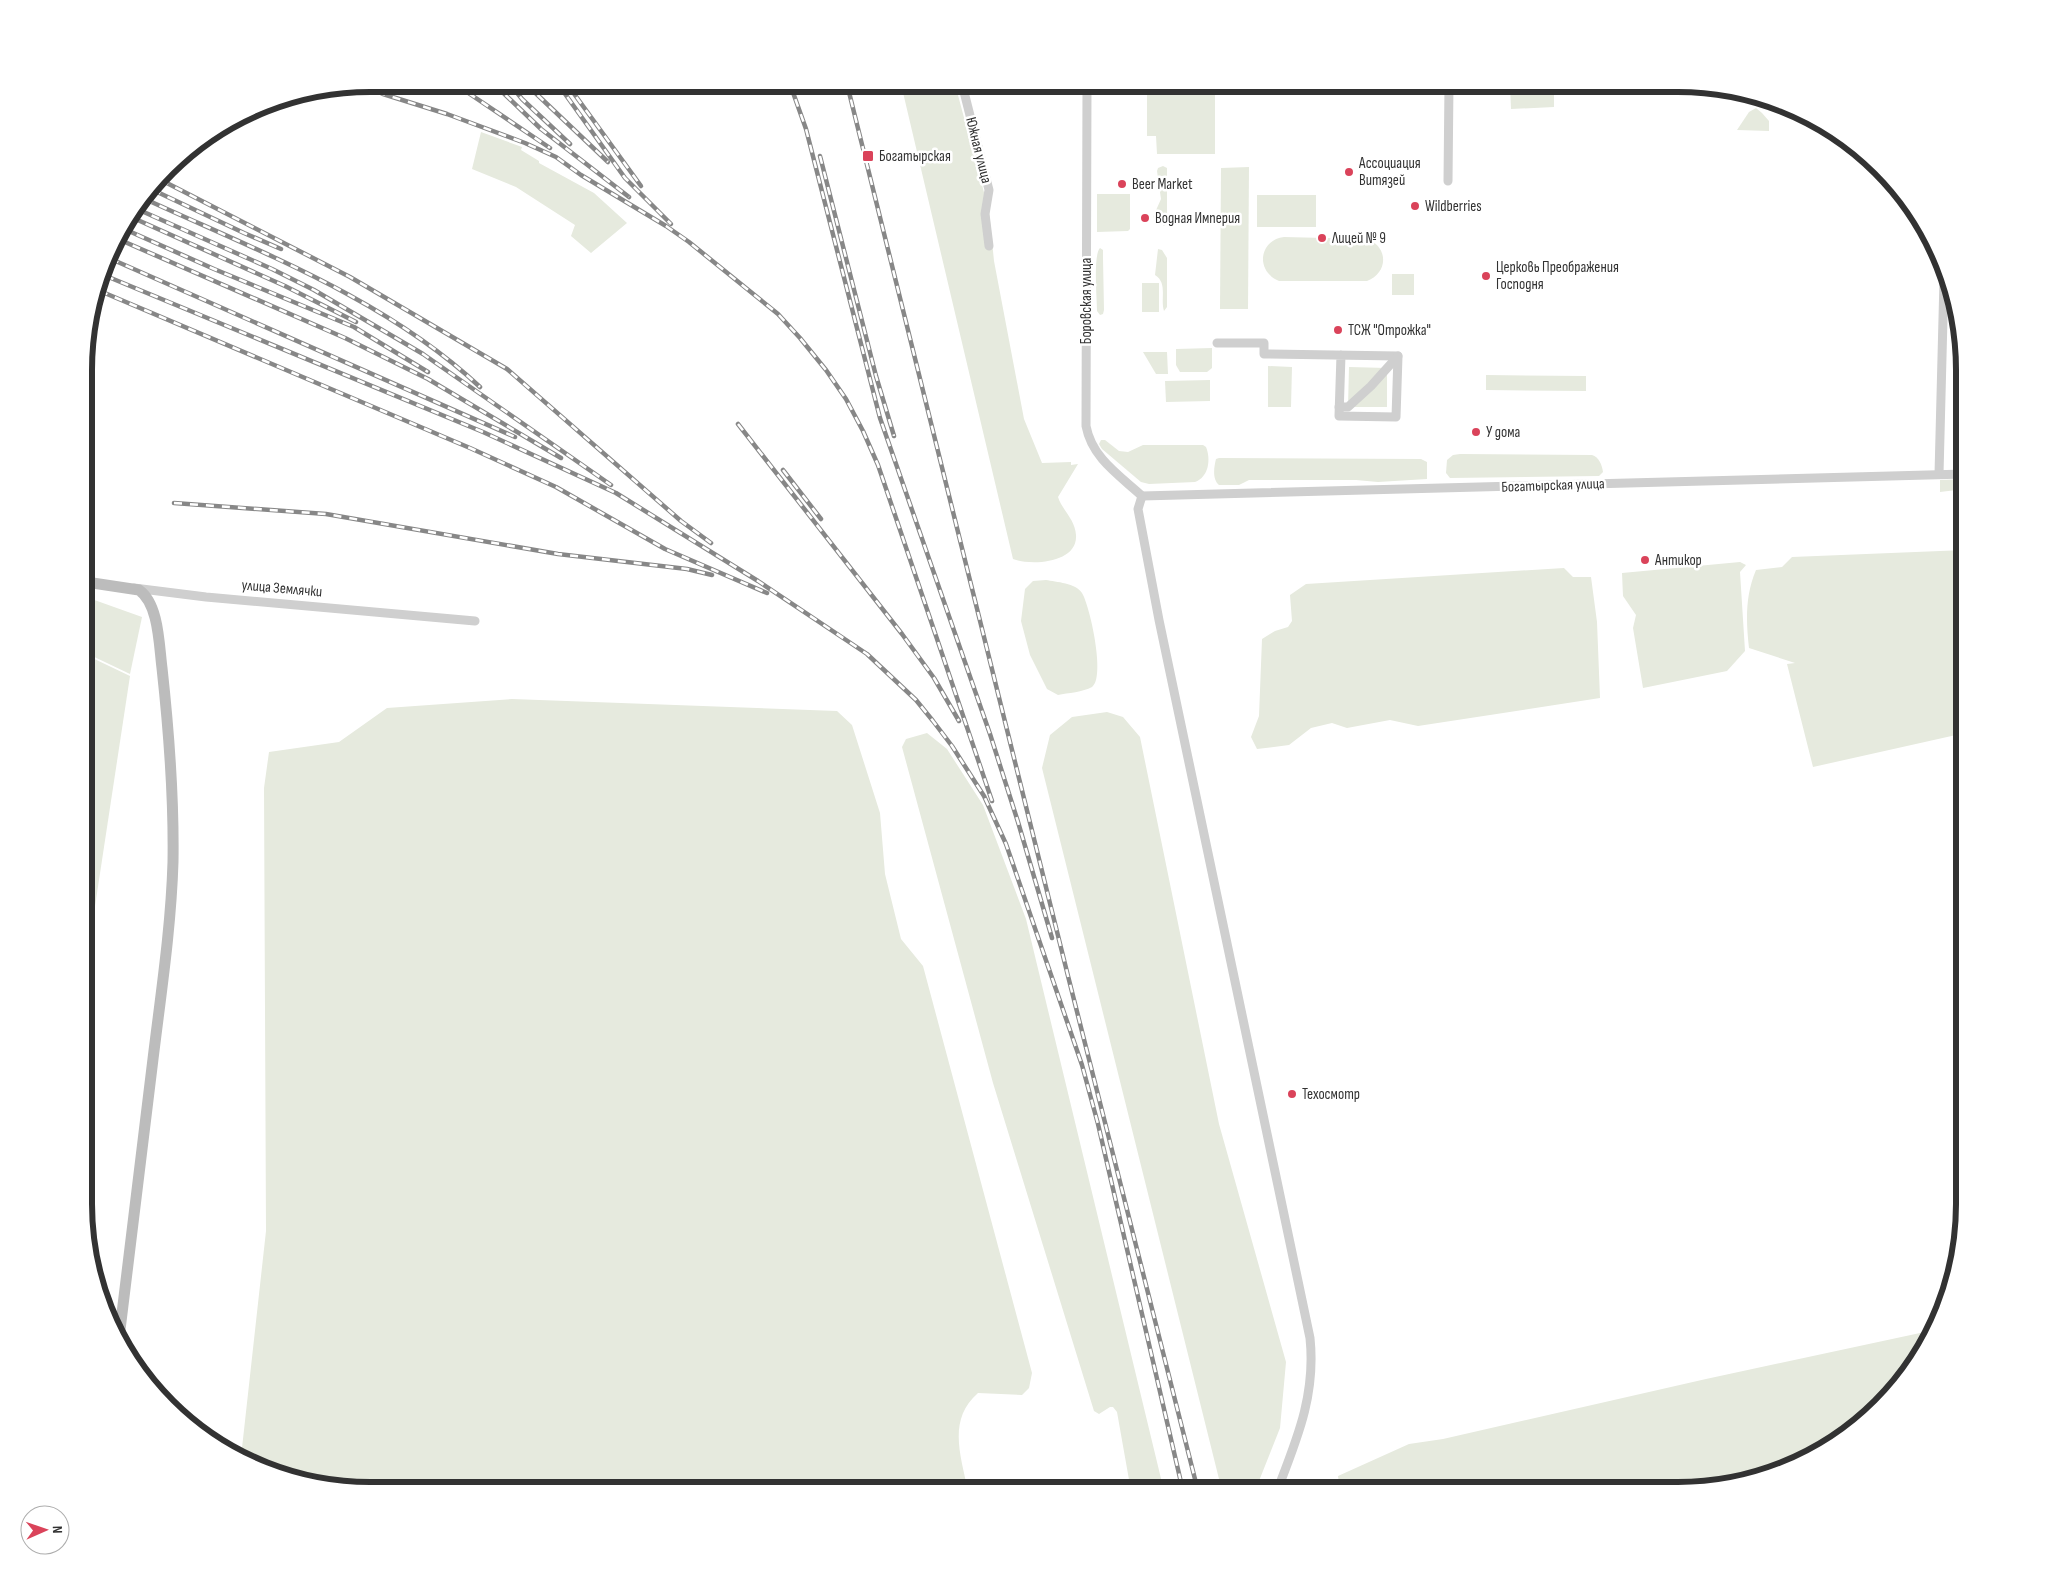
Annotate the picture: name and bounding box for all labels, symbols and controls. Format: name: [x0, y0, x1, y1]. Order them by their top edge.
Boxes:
street label: Южная улица: [961, 115, 996, 185]
place label: Богатырская: [879, 147, 951, 166]
marker: Богатырская: [861, 149, 875, 163]
place label: Ассоциация Витязей: [1358, 154, 1421, 190]
marker: Ассоциация Витязей: [1343, 166, 1355, 178]
place label: Beer Market: [1132, 175, 1193, 194]
marker: Beer Market: [1116, 178, 1128, 190]
place label: Wildberries: [1425, 197, 1482, 216]
marker: Wildberries: [1409, 200, 1421, 212]
place label: Водная Империя: [1155, 209, 1240, 228]
marker: Водная Империя: [1139, 212, 1151, 224]
place label: Лицей № 9: [1331, 229, 1386, 248]
marker: Лицей № 9: [1316, 232, 1328, 244]
street label: Боровская улица: [1077, 258, 1096, 344]
place label: Церковь Преображения Господня: [1496, 258, 1619, 294]
marker: Церковь Преображения Господня: [1480, 270, 1492, 282]
place label: ТСЖ "Отрожка": [1348, 321, 1431, 340]
marker: ТСЖ "Отрожка": [1332, 324, 1344, 336]
place label: У дома: [1486, 423, 1521, 442]
marker: У дома: [1470, 426, 1482, 438]
street label: Богатырская улица: [1501, 474, 1605, 497]
place label: Антикор: [1654, 551, 1702, 570]
marker: Антикор: [1639, 554, 1651, 566]
street label: улица Землячки: [241, 576, 323, 601]
place label: Техосмотр: [1302, 1085, 1360, 1104]
marker: Техосмотр: [1286, 1088, 1298, 1100]
north arrow: [20, 1505, 70, 1555]
text: N: [49, 1526, 66, 1534]

